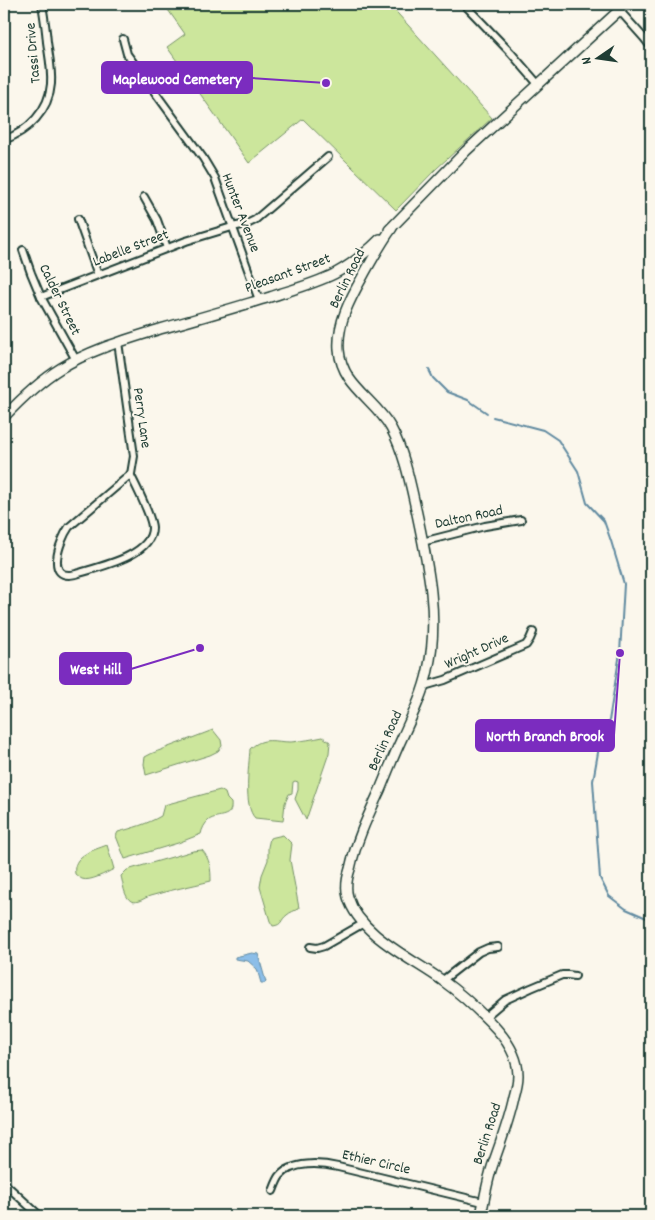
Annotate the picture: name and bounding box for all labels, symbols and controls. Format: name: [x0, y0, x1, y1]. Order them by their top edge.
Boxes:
street label: Tassi Drive: [20, 21, 48, 84]
north arrow: [572, 32, 622, 82]
text: N: [577, 55, 598, 66]
callout: Maplewood Cemetery: [102, 62, 252, 93]
text: Maplewood Cemetery: [112, 69, 243, 92]
street label: Hunter Avenue: [215, 170, 265, 256]
street label: Labelle Street: [90, 224, 173, 274]
street label: Berlin Road: [324, 245, 372, 313]
street label: Pleasant Street: [242, 248, 334, 300]
street label: Calder Street: [32, 261, 86, 340]
street label: Perry Lane: [126, 386, 156, 450]
street label: Dalton Road: [433, 500, 505, 536]
street label: Wright Drive: [441, 628, 513, 676]
callout: West Hill: [60, 653, 131, 684]
text: West Hill: [70, 659, 122, 682]
street label: Berlin Road: [363, 707, 409, 775]
callout: North Branch Brook: [476, 720, 614, 751]
text: North Branch Brook: [486, 726, 604, 749]
street label: Berlin Road: [468, 1100, 508, 1168]
street label: Ethier Circle: [340, 1144, 413, 1182]

